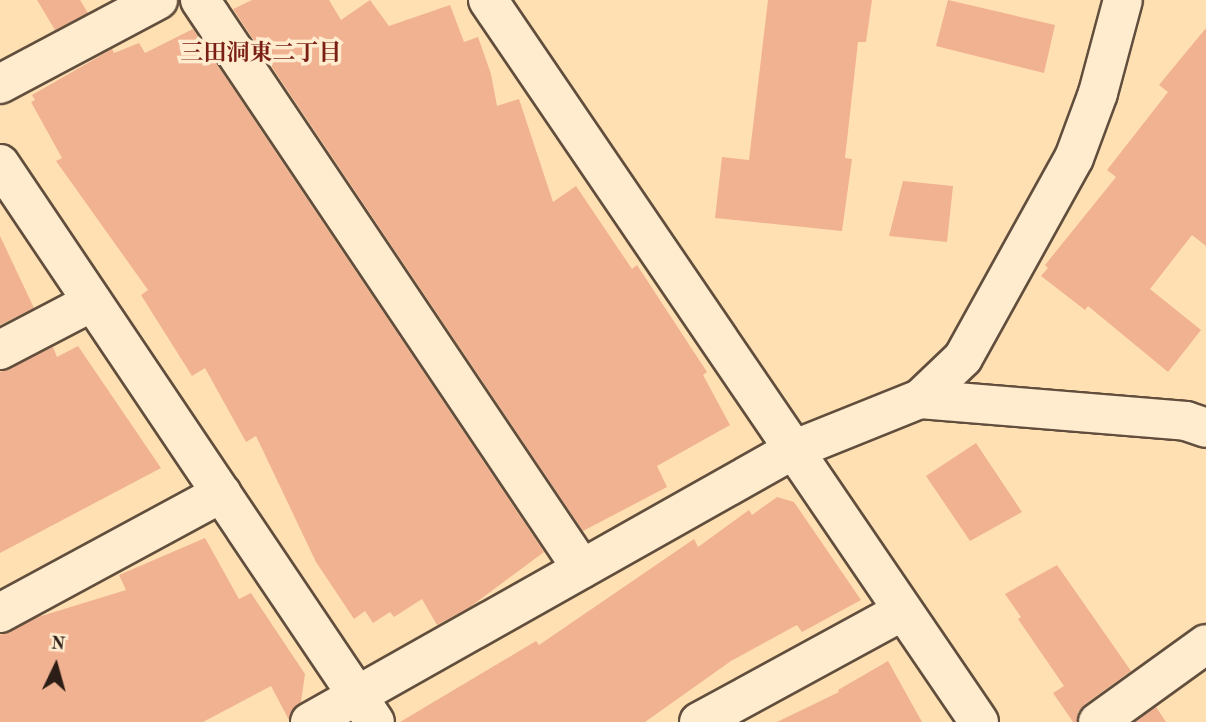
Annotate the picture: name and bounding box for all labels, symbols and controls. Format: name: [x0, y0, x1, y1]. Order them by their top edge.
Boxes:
district label: 三田洞東二丁目: [181, 40, 341, 68]
north arrow: [21, 631, 91, 701]
text: N: [50, 634, 66, 655]

